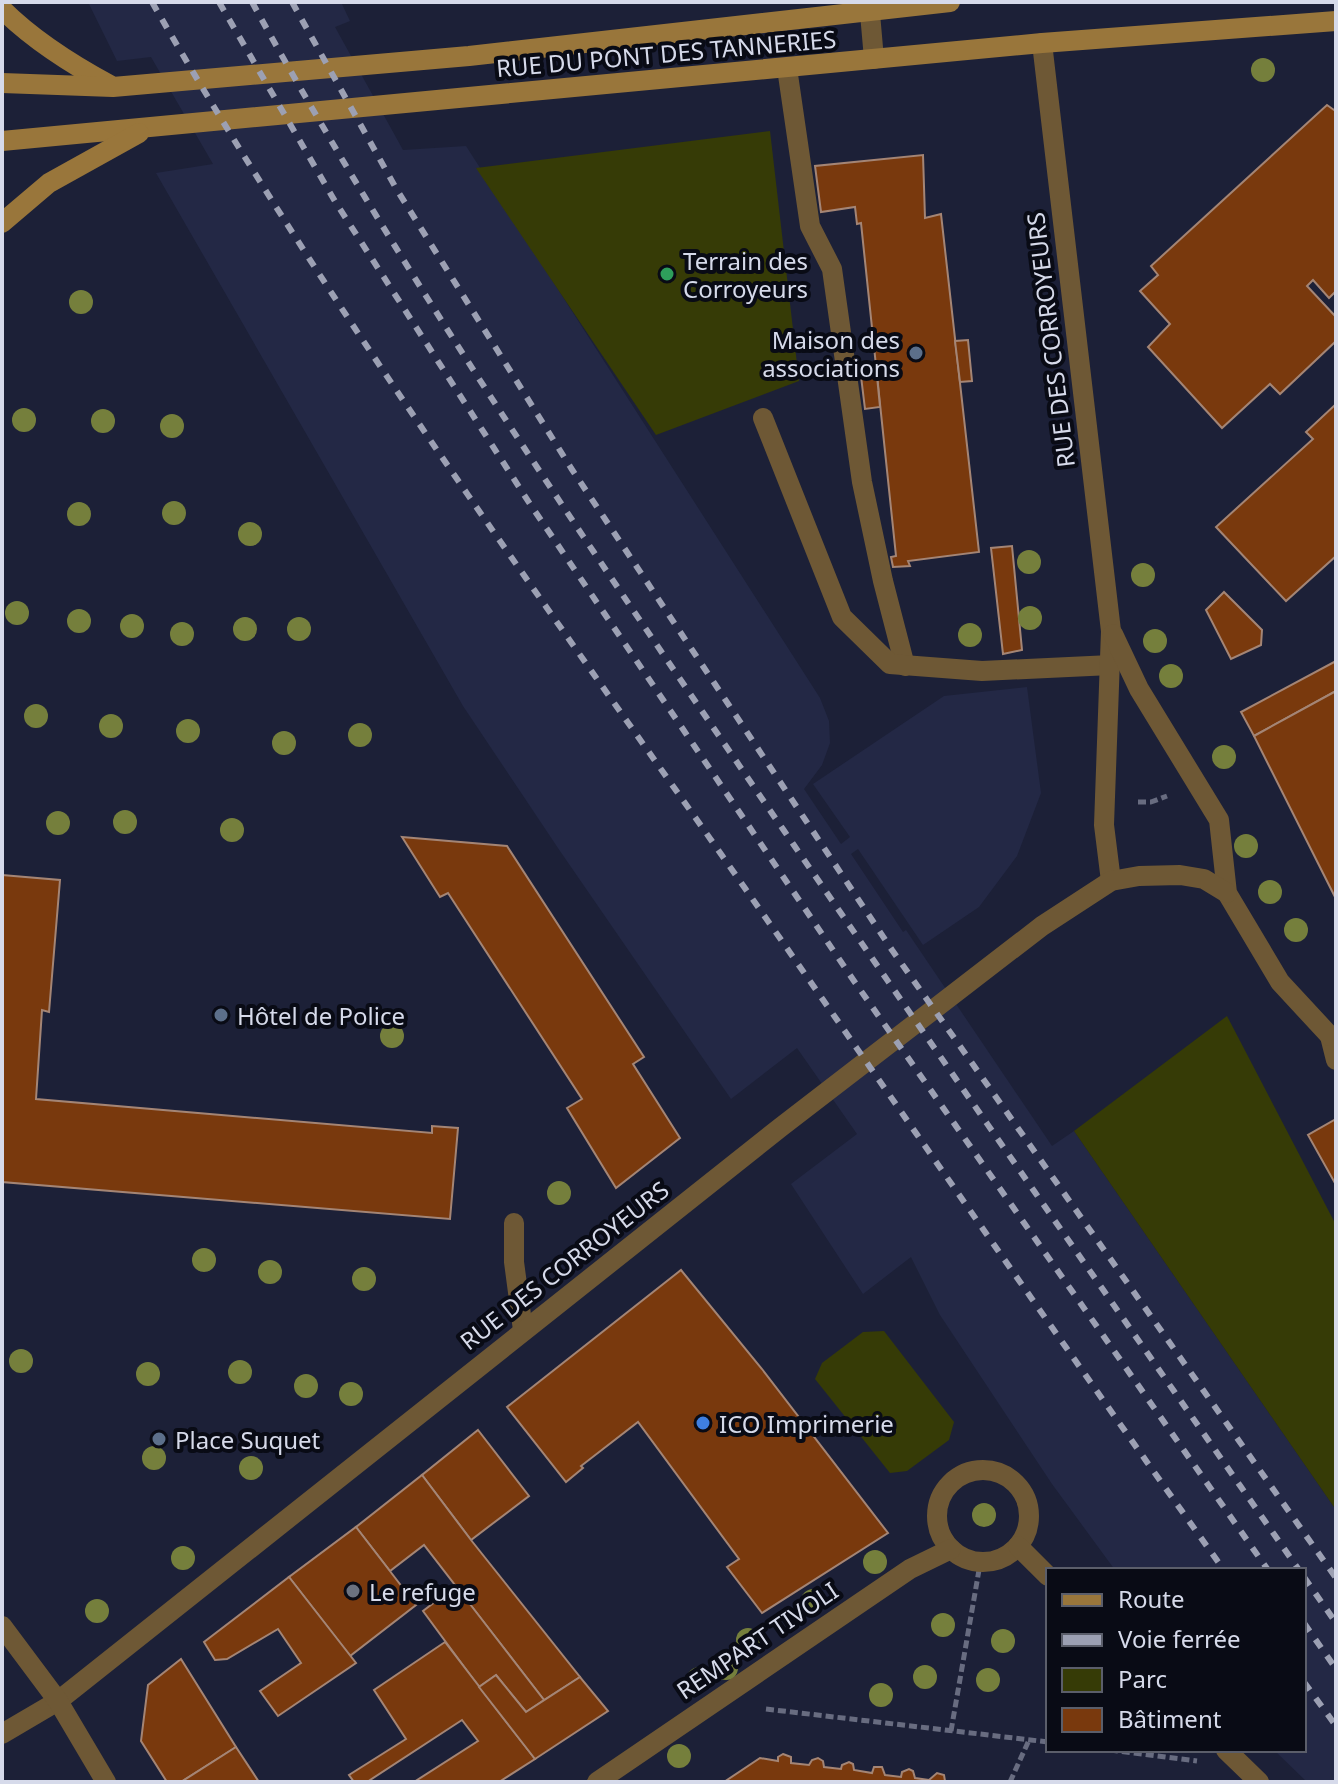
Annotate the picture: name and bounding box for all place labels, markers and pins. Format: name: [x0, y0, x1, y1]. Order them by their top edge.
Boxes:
place label: Terrain des Corroyeurs: [683, 244, 808, 305]
marker: Terrain des Corroyeurs: [658, 265, 676, 283]
place label: Maison des associations: [762, 323, 900, 384]
marker: Maison des associations: [907, 344, 925, 362]
place label: Hôtel de Police: [237, 999, 405, 1032]
marker: Hôtel de Police: [212, 1006, 230, 1024]
place label: ICO Imprimerie: [719, 1407, 894, 1440]
marker: ICO Imprimerie: [694, 1414, 712, 1432]
place label: Place Suquet: [175, 1423, 321, 1456]
marker: Place Suquet: [150, 1430, 168, 1448]
place label: Le refuge: [369, 1575, 476, 1608]
marker: Le refuge: [344, 1582, 362, 1600]

